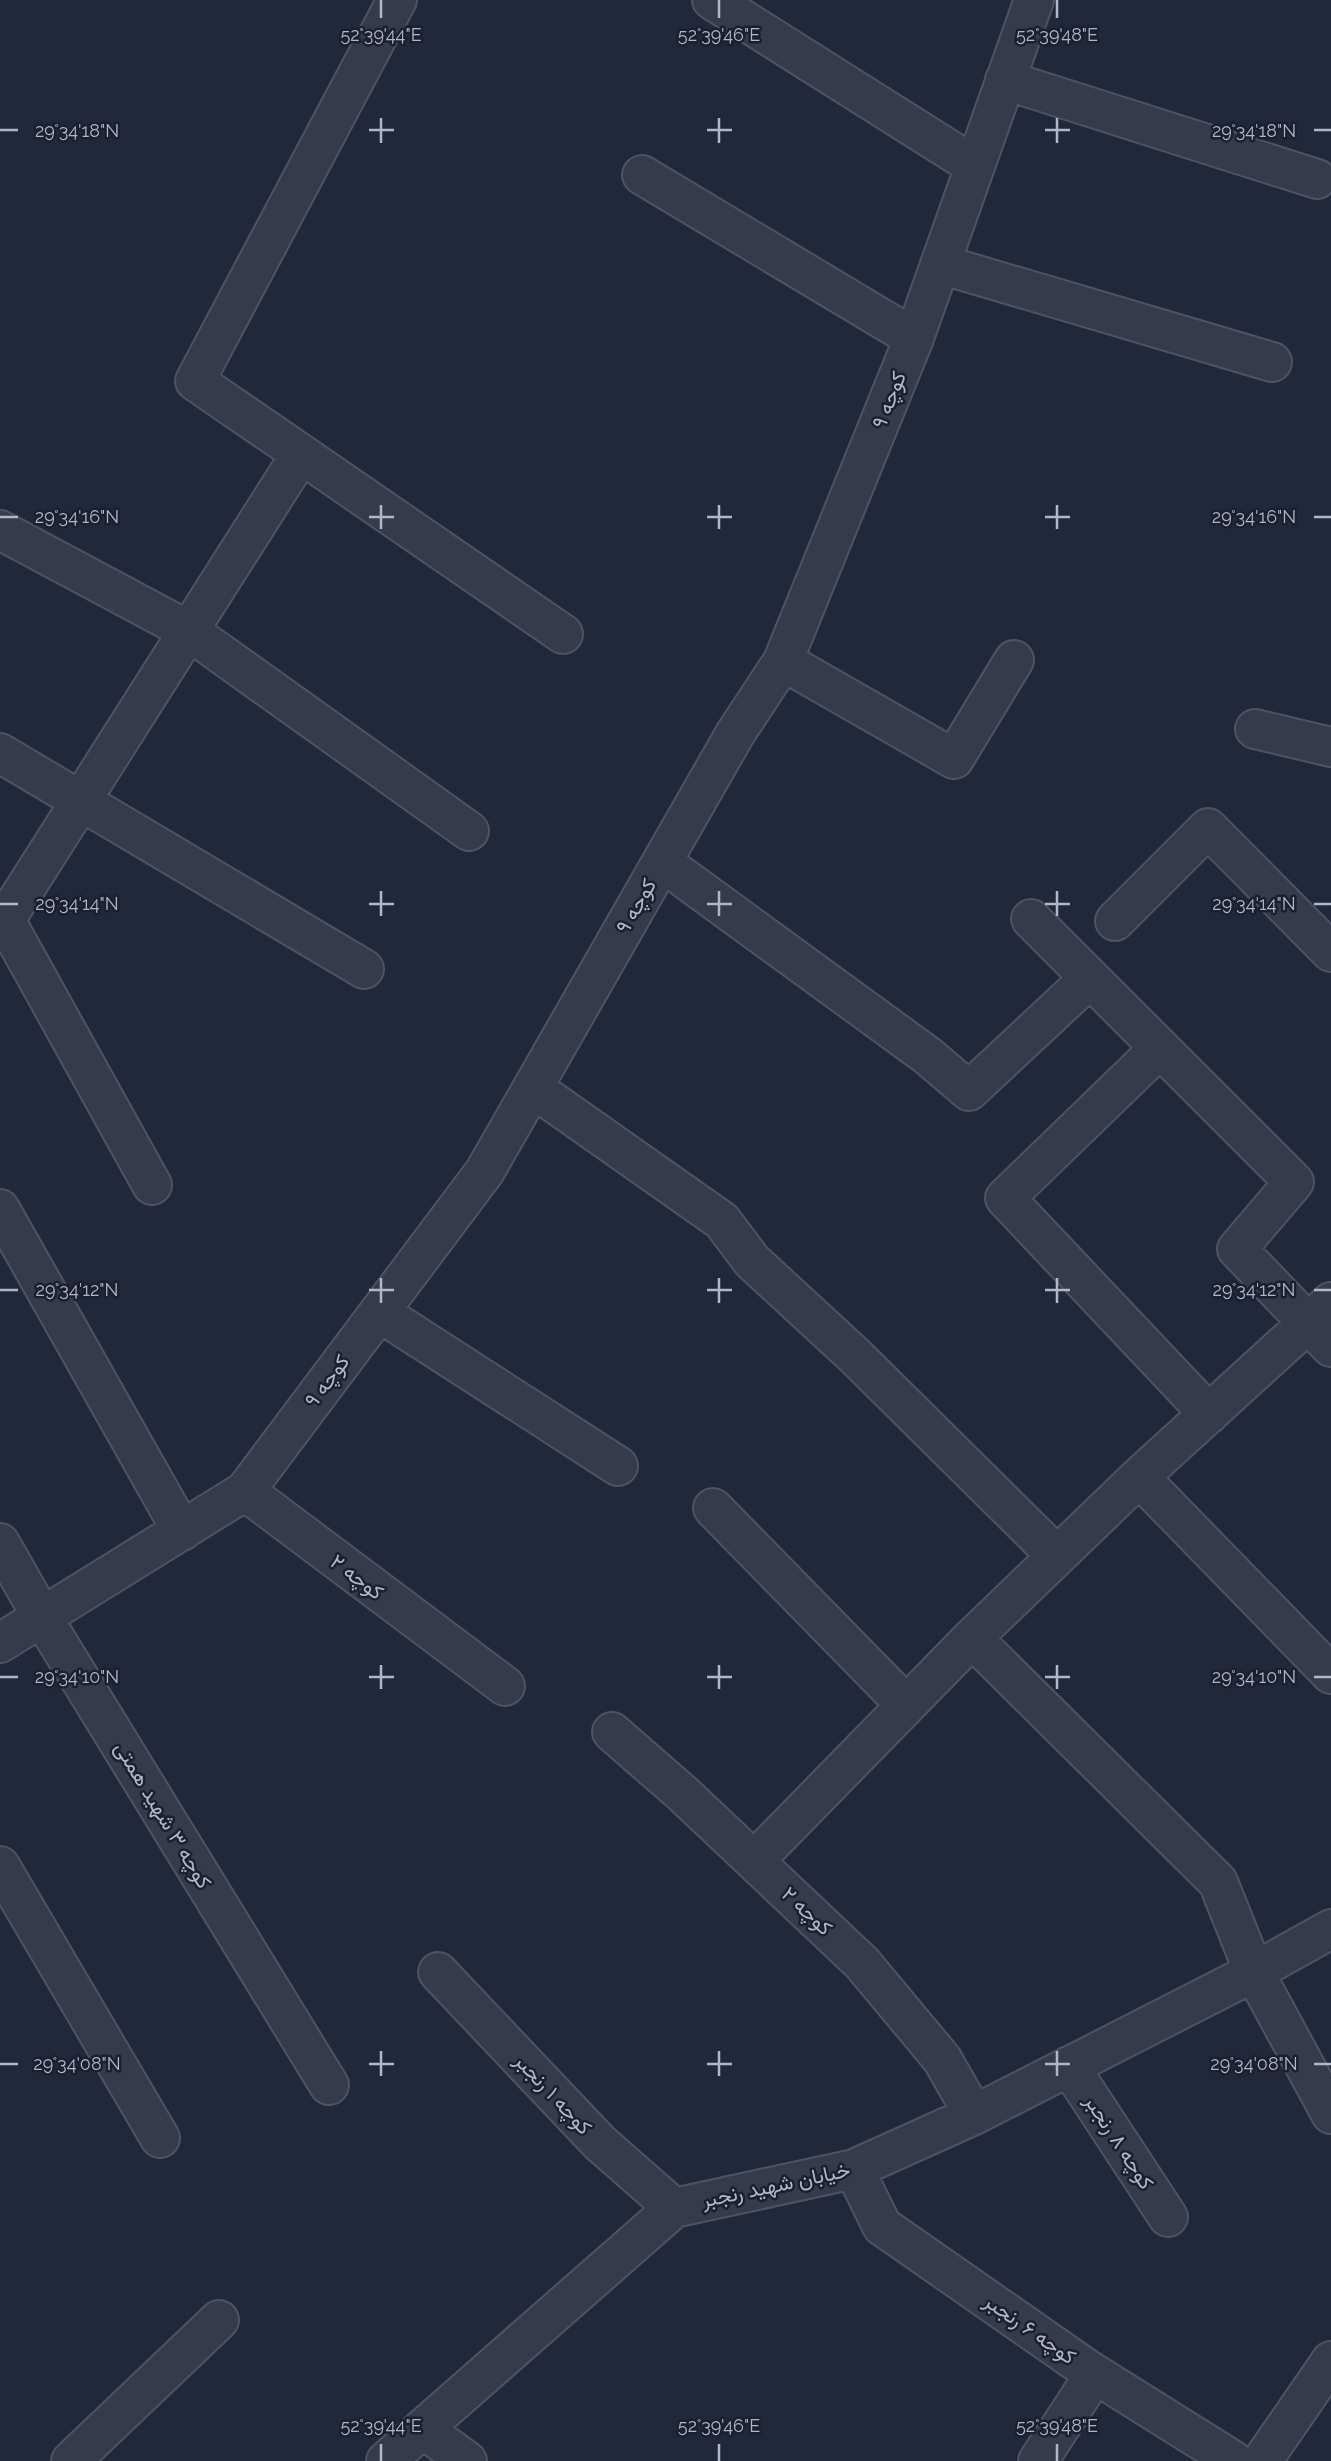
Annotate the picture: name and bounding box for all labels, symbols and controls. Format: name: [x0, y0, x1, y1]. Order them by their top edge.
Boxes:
text: 52°39'44"E: [340, 24, 422, 45]
text: 52°39'46"E: [678, 24, 760, 45]
text: 52°39'48"E: [1016, 24, 1098, 45]
text: 29°34'18"N: [35, 120, 119, 141]
text: 29°34'18"N: [1212, 120, 1296, 141]
street label: کوچه ۹: [866, 368, 913, 433]
text: 29°34'16"N: [35, 506, 119, 527]
text: 29°34'16"N: [1212, 506, 1296, 527]
street label: کوچه ۹: [610, 874, 663, 939]
text: 29°34'14"N: [35, 893, 119, 914]
text: 29°34'14"N: [1212, 893, 1296, 914]
text: 29°34'12"N: [36, 1279, 118, 1300]
text: 29°34'12"N: [1213, 1279, 1295, 1300]
street label: کوچه ۹: [299, 1350, 356, 1413]
street label: کوچه ۲: [325, 1549, 389, 1606]
text: 29°34'10"N: [35, 1666, 119, 1687]
text: 29°34'10"N: [1212, 1666, 1296, 1687]
street label: کوچه ۳ شهید همتی: [108, 1737, 217, 1894]
street label: کوچه ۲: [776, 1881, 838, 1942]
street label: کوچه ۱ رنجبر: [507, 2047, 597, 2141]
text: 29°34'08"N: [33, 2053, 121, 2074]
text: 29°34'08"N: [1210, 2053, 1298, 2074]
street label: کوچه ۸ رنجبر: [1077, 2089, 1159, 2195]
street label: خیابان شهید رنجبر: [698, 2157, 853, 2214]
street label: کوچه ۶ رنجبر: [978, 2287, 1081, 2371]
text: 52°39'44"E: [340, 2415, 422, 2436]
text: 52°39'46"E: [678, 2415, 760, 2436]
text: 52°39'48"E: [1016, 2415, 1098, 2436]

